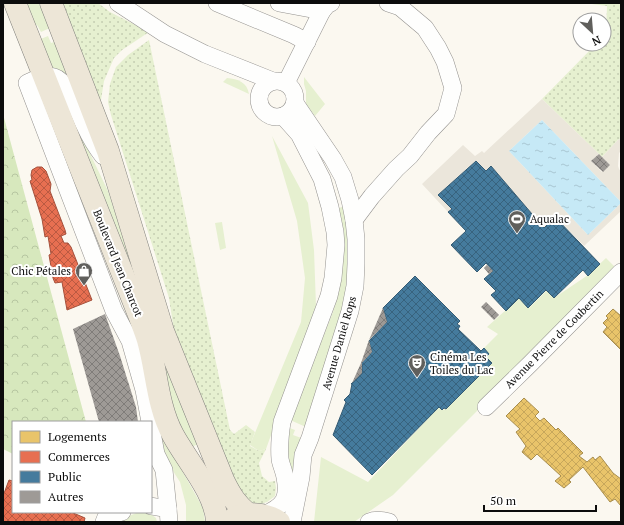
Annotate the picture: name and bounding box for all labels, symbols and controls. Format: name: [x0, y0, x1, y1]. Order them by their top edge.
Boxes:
north arrow: [572, 12, 612, 52]
text: N: [589, 33, 603, 49]
street label: Boulevard Jean Charcot: [90, 207, 146, 319]
sports icon: Aqualac: [507, 209, 527, 234]
place label: Aqualac: [530, 212, 569, 226]
shop icon: Chic Pétales: [74, 261, 94, 286]
place label: Chic Pétales: [11, 264, 71, 278]
street label: Avenue Pierre de Coubertin: [502, 286, 607, 391]
street label: Avenue Daniel Rops: [319, 294, 359, 392]
place label: Cinéma Les Toiles du Lac: [430, 350, 494, 377]
theatre icon: Cinéma Les Toiles du Lac: [407, 353, 427, 378]
legend: [12, 421, 152, 513]
text: Logements: [48, 429, 107, 444]
text: Commerces: [48, 449, 110, 464]
text: Public: [48, 469, 82, 484]
scale bar: [484, 487, 596, 513]
text: Autres: [48, 489, 83, 504]
text: 50 m: [490, 493, 517, 508]

